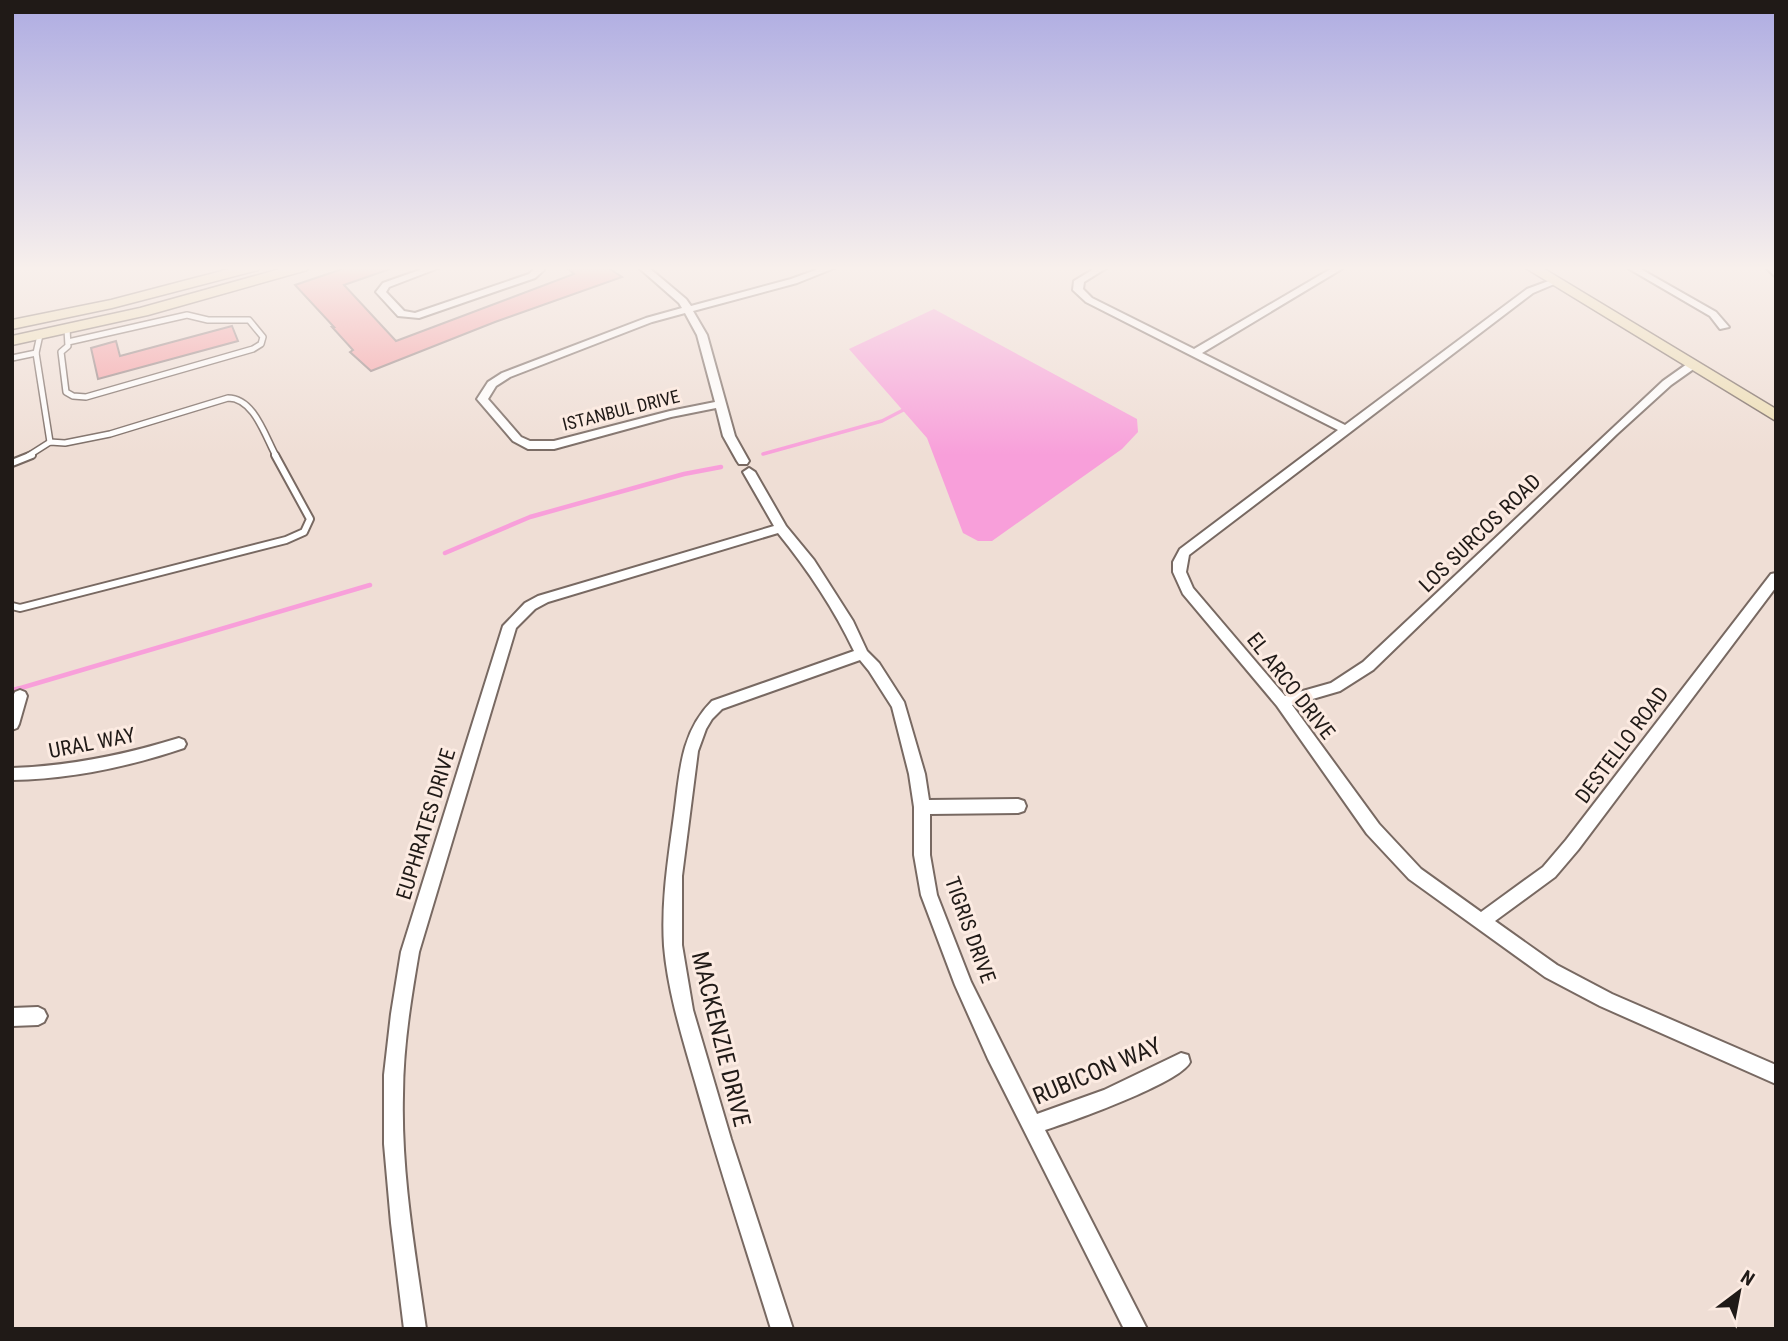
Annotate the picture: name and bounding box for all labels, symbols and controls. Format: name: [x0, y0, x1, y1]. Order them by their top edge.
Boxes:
street label: ISTANBUL DRIVE: [560, 385, 682, 435]
street label: LOS SURCOS ROAD: [1414, 469, 1546, 597]
street label: EL ARCO DRIVE: [1242, 628, 1340, 744]
street label: DESTELLO ROAD: [1571, 682, 1673, 808]
street label: URAL WAY: [47, 723, 137, 763]
street label: EUPHRATES DRIVE: [392, 746, 460, 902]
street label: TIGRIS DRIVE: [940, 874, 1000, 986]
street label: MACKENZIE DRIVE: [686, 949, 756, 1129]
street label: RUBICON WAY: [1029, 1031, 1166, 1111]
north arrow: [1704, 1257, 1774, 1327]
text: N: [1737, 1265, 1759, 1291]

